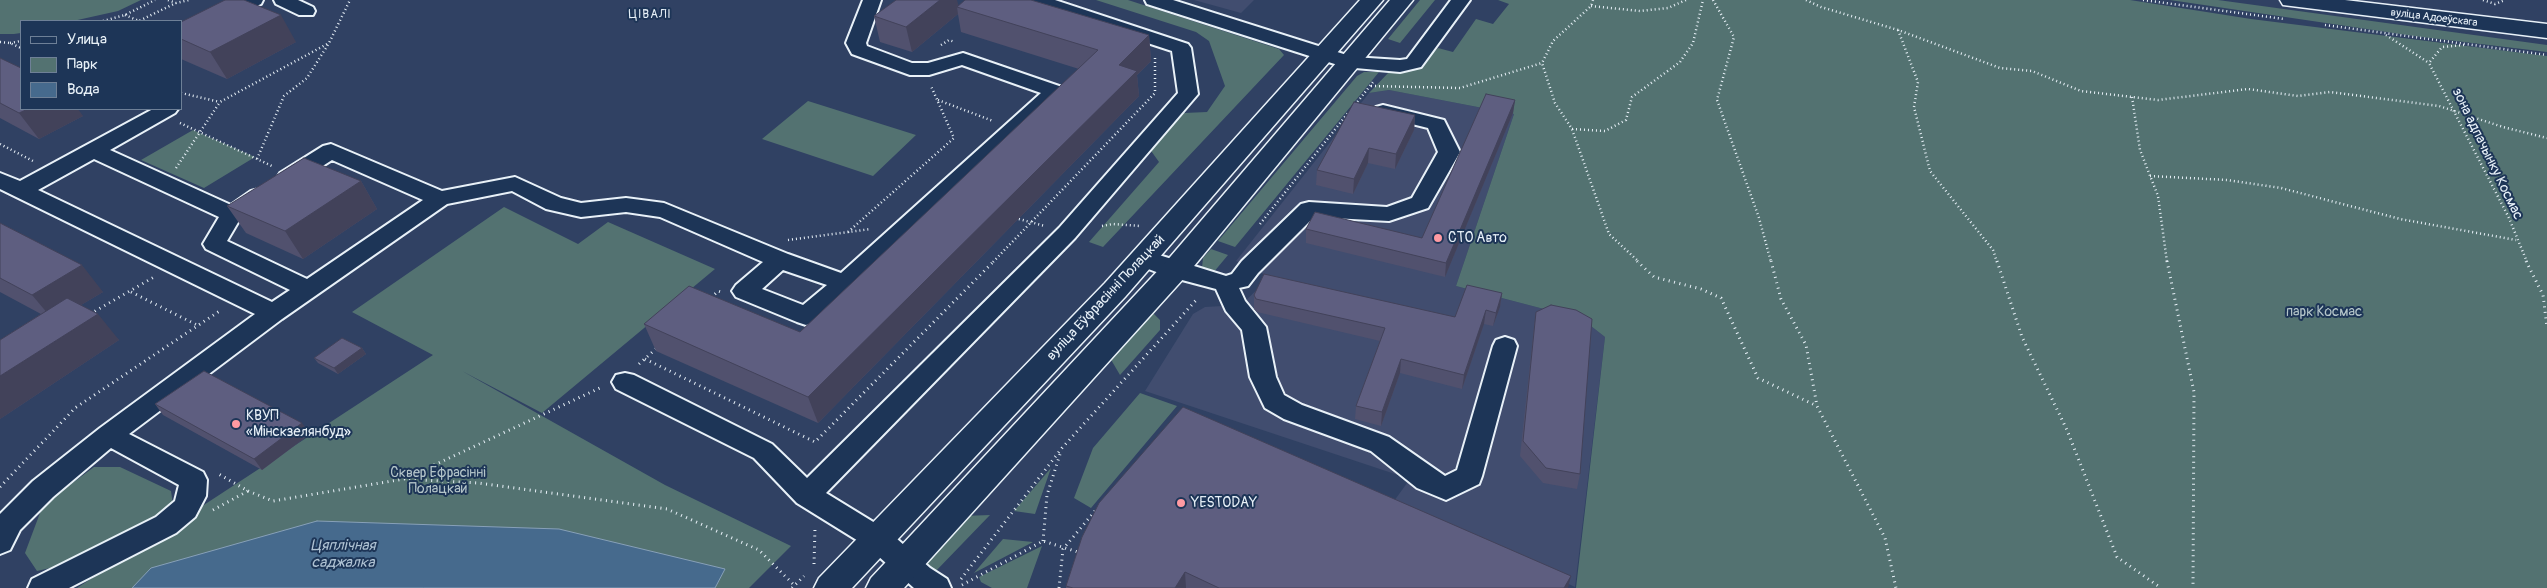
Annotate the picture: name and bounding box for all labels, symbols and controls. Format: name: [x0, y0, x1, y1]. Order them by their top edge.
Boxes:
street label: вуліца Адоеўскага: [2390, 6, 2478, 30]
district label: ЦІВАЛІ: [628, 8, 672, 22]
legend: [20, 20, 182, 110]
text: Улица: [67, 30, 107, 49]
text: Парк: [67, 55, 98, 74]
text: Вода: [67, 80, 100, 99]
street label: зона адпачынку Космас: [2448, 86, 2526, 222]
place label: СТО Авто: [1448, 230, 1507, 246]
street label: вуліца Еўфрасінні Полацкай: [1043, 232, 1169, 364]
marker: СТО Авто: [1432, 232, 1444, 244]
park label: парк Космас: [2286, 304, 2362, 320]
place label: КВУП «Мінскзелянбуд»: [246, 408, 351, 441]
marker: КВУП «Мінскзелянбуд»: [230, 418, 242, 430]
park label: Сквер Ефрасінні Полацкай: [390, 465, 486, 498]
place label: YESTODAY: [1191, 495, 1257, 511]
marker: YESTODAY: [1175, 497, 1187, 509]
water label: Цяплічная саджалка: [311, 537, 375, 572]

